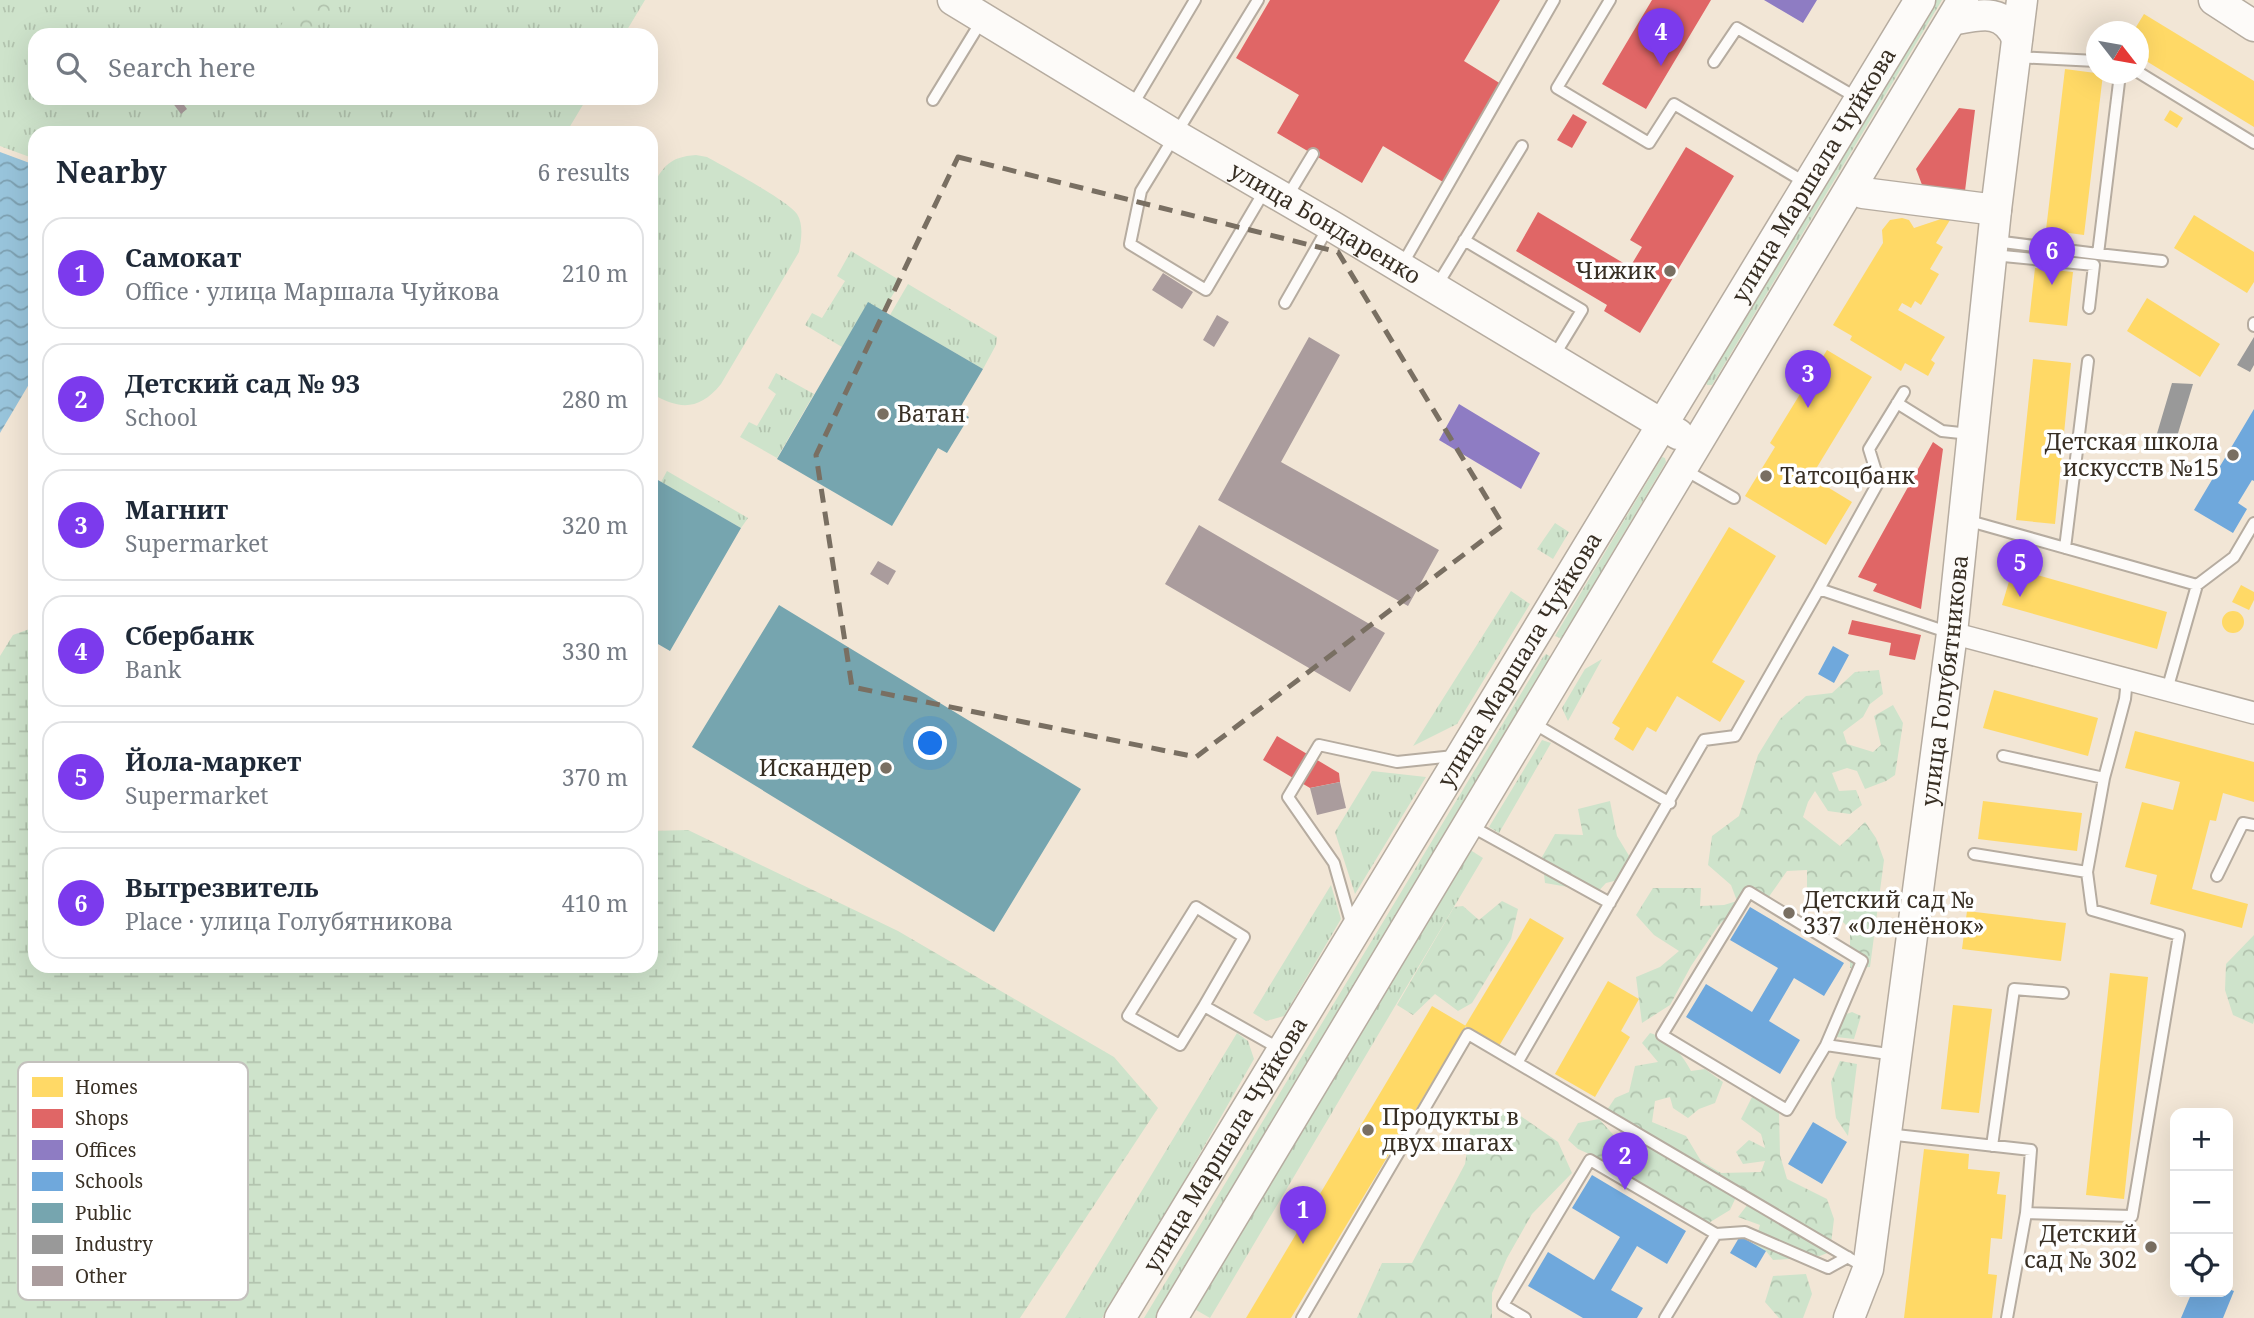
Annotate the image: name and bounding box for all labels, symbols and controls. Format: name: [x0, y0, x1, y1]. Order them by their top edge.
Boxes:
pin: 4: [1638, 8, 1684, 66]
north arrow: [2086, 21, 2149, 84]
search box: [28, 28, 658, 105]
street label: улица Маршала Чуйкова: [1723, 41, 1903, 308]
icon: search: [52, 48, 90, 86]
text: Search here: [108, 49, 256, 85]
text: Nearby: [56, 151, 167, 192]
street label: улица Бондаренко: [1224, 153, 1427, 291]
text: 6 results: [537, 156, 630, 188]
pin: 6: [2029, 227, 2075, 285]
text: Самокат: [125, 239, 241, 275]
place label: Чижик: [1576, 254, 1656, 286]
text: 1: [75, 257, 88, 289]
text: 210 m: [562, 257, 628, 289]
marker: Чижик: [1662, 263, 1678, 279]
text: Office · улица Маршала Чуйкова: [125, 275, 500, 307]
pin: 3: [1785, 350, 1831, 408]
text: Детский сад № 93: [125, 365, 360, 401]
text: 2: [75, 383, 88, 415]
text: 280 m: [562, 383, 628, 415]
place label: Ватан: [897, 397, 966, 429]
text: School: [125, 401, 197, 433]
marker: Ватан: [875, 406, 891, 422]
place label: Детская школа искусств №15: [2045, 425, 2219, 483]
marker: Детская школа искусств №15: [2225, 447, 2241, 463]
place label: Татсоцбанк: [1780, 459, 1915, 491]
marker: Татсоцбанк: [1758, 468, 1774, 484]
text: Магнит: [125, 491, 228, 527]
text: 3: [75, 509, 88, 541]
text: 320 m: [562, 509, 628, 541]
street label: улица Маршала Чуйкова: [1429, 525, 1609, 793]
text: Supermarket: [125, 527, 268, 559]
pin: 5: [1997, 539, 2043, 597]
street label: улица Голубятникова: [1912, 553, 1975, 808]
text: Сбербанк: [125, 617, 254, 653]
text: 4: [75, 635, 88, 667]
text: 330 m: [562, 635, 628, 667]
text: Bank: [125, 653, 181, 685]
your location: [913, 726, 947, 760]
text: Йола-маркет: [125, 743, 302, 779]
place label: Искандер: [759, 751, 872, 783]
marker: Искандер: [878, 760, 894, 776]
text: 5: [75, 761, 88, 793]
text: 370 m: [562, 761, 628, 793]
text: Supermarket: [125, 779, 268, 811]
text: Вытрезвитель: [125, 869, 319, 905]
place label: Детский сад № 337 «Оленёнок»: [1803, 883, 1985, 941]
text: 6: [75, 887, 88, 919]
text: 410 m: [562, 887, 628, 919]
text: Place · улица Голубятникова: [125, 905, 453, 937]
marker: Детский сад № 337 «Оленёнок»: [1781, 905, 1797, 921]
street label: улица Маршала Чуйкова: [1135, 1010, 1314, 1278]
legend: [18, 1062, 248, 1300]
text: Homes: [75, 1074, 138, 1100]
place label: Продукты в двух шагах: [1382, 1100, 1519, 1158]
text: Shops: [75, 1105, 129, 1131]
map controls: [2170, 1108, 2233, 1297]
button: +: [2170, 1108, 2233, 1171]
marker: Продукты в двух шагах: [1360, 1122, 1376, 1138]
pin: 2: [1602, 1132, 1648, 1190]
text: Offices: [75, 1137, 136, 1163]
text: Schools: [75, 1168, 143, 1194]
button: −: [2170, 1171, 2233, 1234]
pin: 1: [1280, 1186, 1326, 1244]
text: Public: [75, 1200, 132, 1226]
place label: Детский сад № 302: [2024, 1217, 2137, 1275]
text: Industry: [75, 1231, 153, 1257]
button: locate: [2170, 1234, 2233, 1297]
marker: Детский сад № 302: [2143, 1239, 2159, 1255]
text: Other: [75, 1263, 127, 1289]

